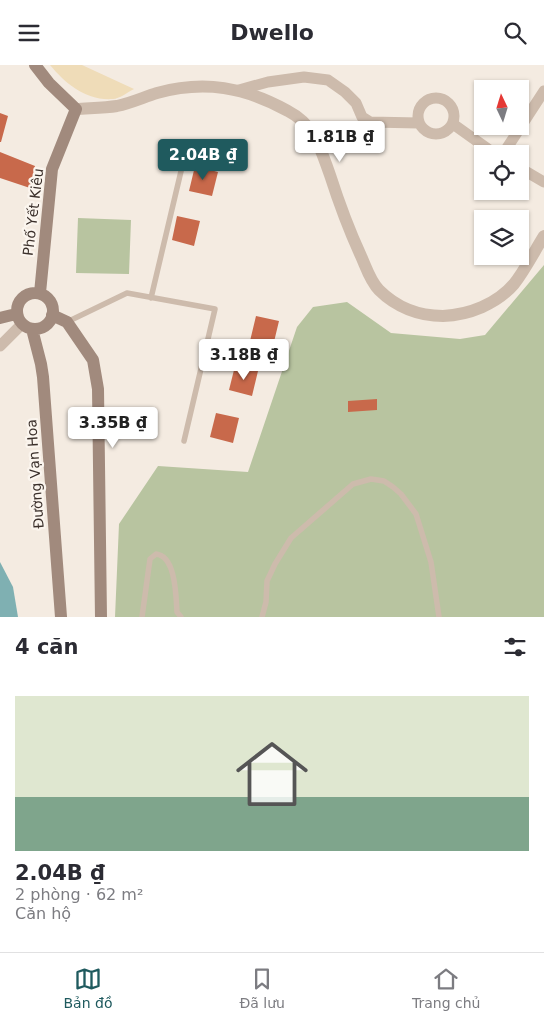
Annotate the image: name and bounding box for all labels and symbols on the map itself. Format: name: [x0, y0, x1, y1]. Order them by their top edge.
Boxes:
north arrow: [474, 80, 529, 135]
pin: 1.81B ₫: [294, 121, 386, 163]
pin: 2.04B ₫: [157, 139, 249, 181]
street label: Phố Yết Kiêu: [20, 167, 46, 257]
pin: 3.18B ₫: [198, 339, 290, 381]
pin: 3.35B ₫: [67, 407, 159, 449]
street label: Đường Vạn Hoa: [23, 419, 47, 529]

